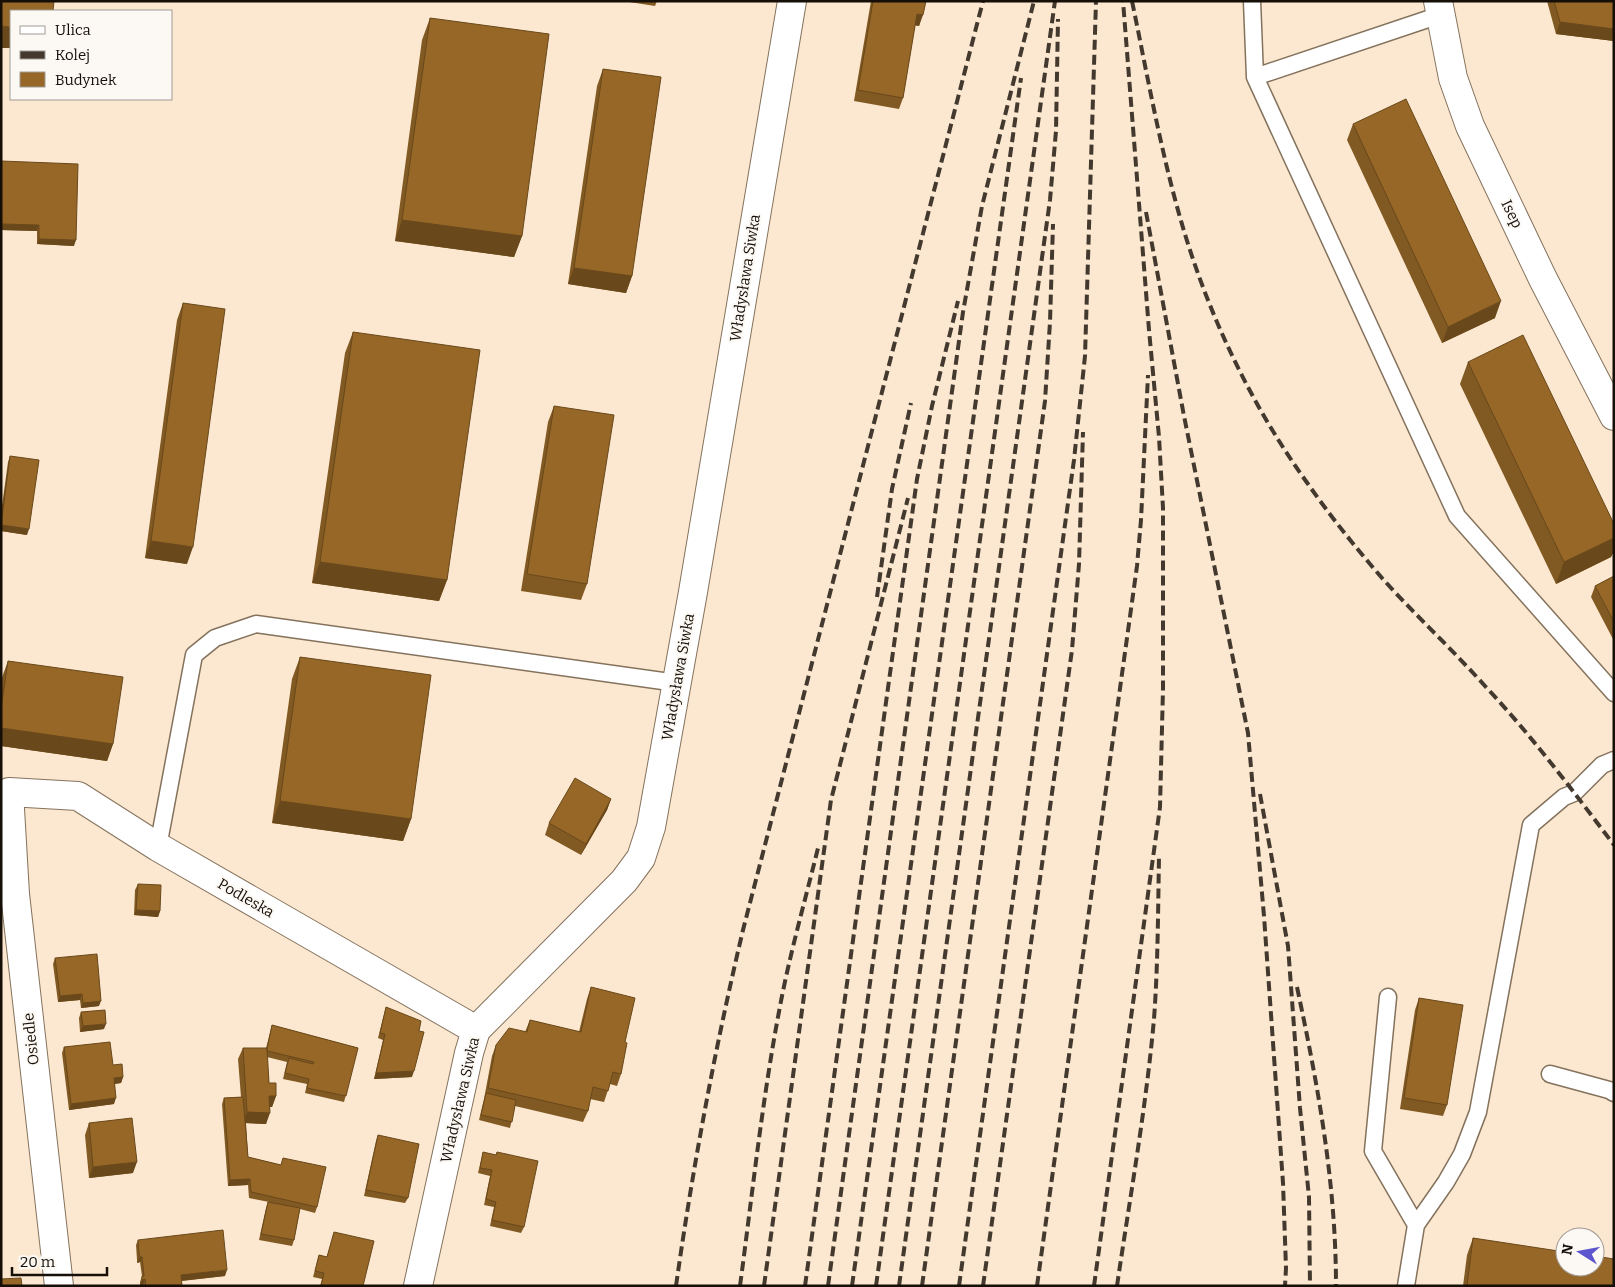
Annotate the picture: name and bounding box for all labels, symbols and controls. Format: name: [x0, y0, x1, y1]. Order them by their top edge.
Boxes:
legend: [10, 10, 172, 100]
text: Ulica: [55, 21, 91, 39]
text: Kolej: [55, 46, 90, 64]
text: Budynek: [55, 71, 117, 89]
street label: Isep: [1497, 197, 1527, 231]
street label: Władysława Siwka: [726, 213, 764, 343]
street label: Władysława Siwka: [658, 612, 698, 742]
street label: Podleska: [215, 875, 277, 921]
street label: Osiedle: [19, 1012, 43, 1066]
street label: Władysława Siwka: [437, 1035, 483, 1165]
north arrow: [1555, 1227, 1605, 1277]
text: N: [1558, 1243, 1577, 1257]
scale bar: [12, 1244, 108, 1276]
text: 20 m: [20, 1253, 56, 1271]

